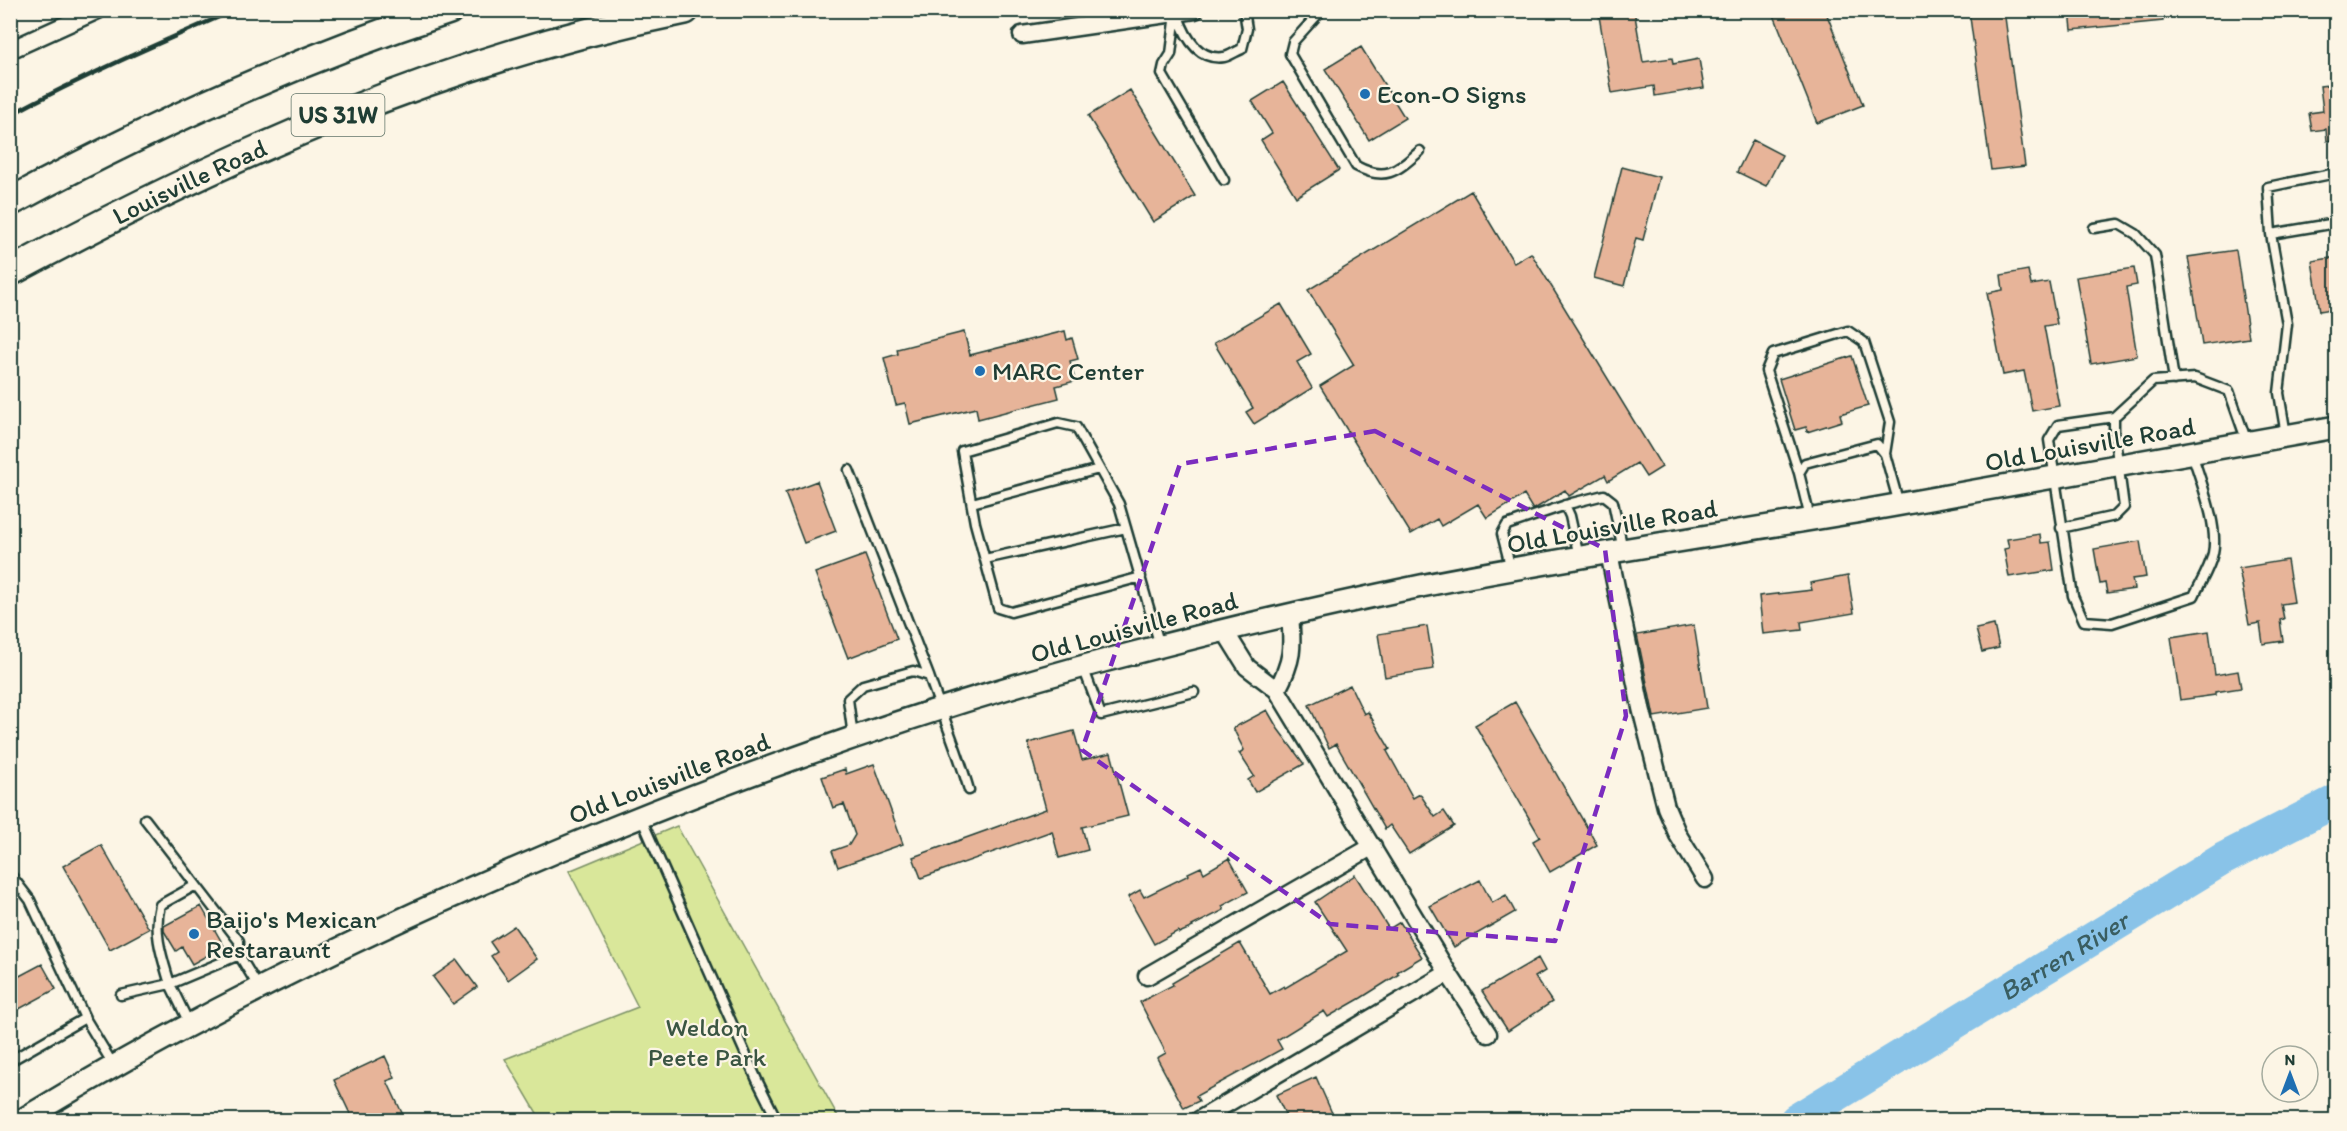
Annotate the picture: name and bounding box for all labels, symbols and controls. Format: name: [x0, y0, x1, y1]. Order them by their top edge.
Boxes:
place label: Econ-O Signs: [1377, 78, 1527, 110]
marker: Econ-O Signs: [1358, 87, 1372, 101]
road number: US 31W: [292, 94, 385, 136]
street label: Louisville Road: [107, 132, 272, 232]
place label: MARC Center: [992, 355, 1145, 387]
marker: MARC Center: [973, 364, 987, 378]
street label: Old Louisville Road: [1982, 410, 2198, 478]
street label: Old Louisville Road: [1504, 492, 1720, 560]
street label: Old Louisville Road: [1027, 584, 1242, 670]
street label: Old Louisville Road: [564, 725, 775, 831]
water label: Barren River: [1993, 902, 2137, 1008]
place label: Baijo's Mexican Restaraunt: [206, 903, 377, 965]
marker: Baijo's Mexican Restaraunt: [187, 927, 201, 941]
park label: Weldon Peete Park: [648, 1011, 767, 1073]
north arrow: [2260, 1044, 2320, 1104]
text: N: [2285, 1050, 2295, 1069]

